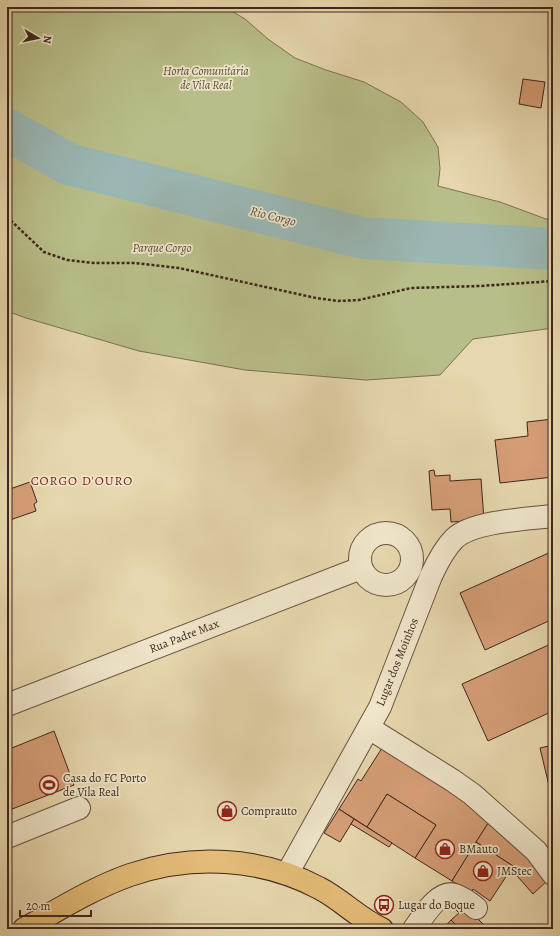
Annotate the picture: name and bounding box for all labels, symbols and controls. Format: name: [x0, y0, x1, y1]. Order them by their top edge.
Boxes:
north arrow: [18, 18, 58, 58]
text: N: [39, 34, 55, 45]
park label: Horta Comunitária de Vila Real: [163, 63, 249, 93]
water label: Rio Corgo: [248, 202, 298, 230]
park label: Parque Corgo: [132, 240, 192, 256]
district label: CORGO D'OURO: [31, 472, 133, 489]
street label: Rua Padre Max: [147, 615, 221, 657]
street label: Lugar dos Moinhos: [372, 615, 422, 708]
place label: Casa do FC Porto de Vila Real: [63, 770, 146, 800]
sports icon: Casa do FC Porto de Vila Real: [38, 774, 60, 796]
shop icon: Comprauto: [216, 800, 238, 822]
place label: Comprauto: [241, 803, 297, 819]
shop icon: BMauto: [434, 838, 456, 860]
place label: BMauto: [459, 841, 498, 857]
shop icon: JMStec: [472, 860, 494, 882]
place label: JMStec: [497, 863, 532, 879]
scale bar: [20, 892, 91, 918]
bus stop icon: Lugar do Boque: [373, 894, 395, 916]
place label: Lugar do Boque: [398, 897, 475, 913]
text: 20 m: [26, 898, 50, 914]

